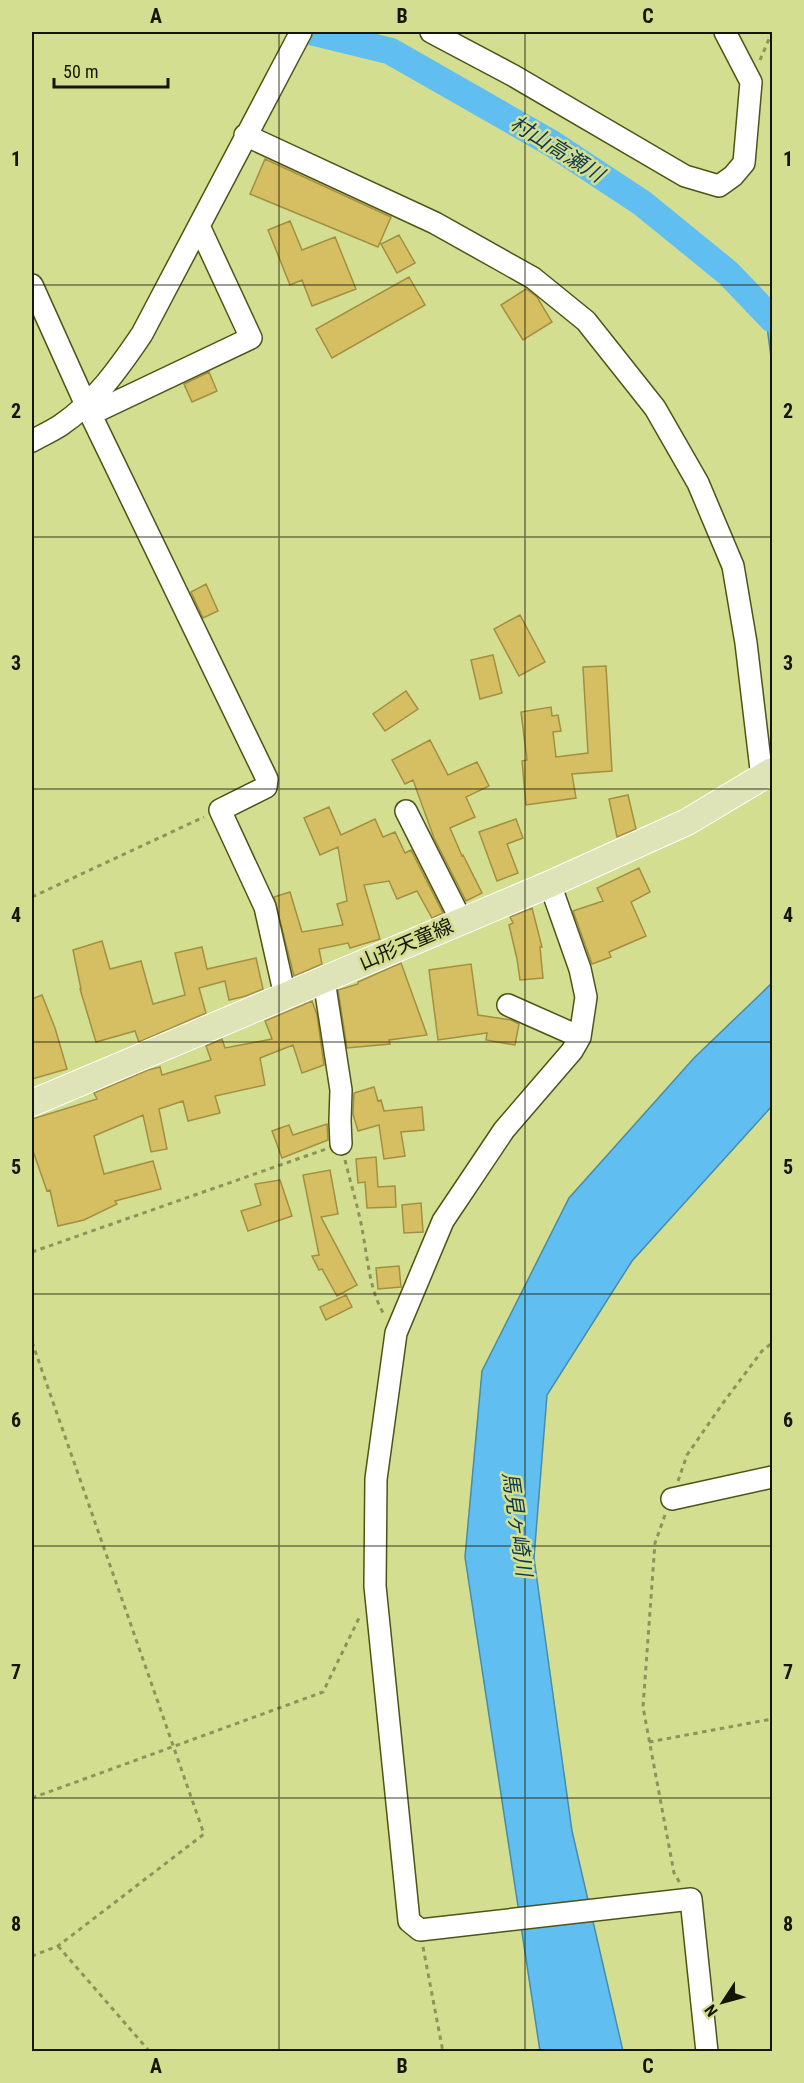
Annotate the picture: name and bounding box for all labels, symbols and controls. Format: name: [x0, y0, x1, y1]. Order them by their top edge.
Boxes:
text: A: [150, 4, 162, 28]
text: B: [396, 4, 408, 28]
text: C: [642, 4, 654, 28]
scale bar: [54, 51, 168, 89]
text: 50 m: [63, 61, 98, 82]
water label: 村山高瀬川: [506, 111, 610, 188]
text: 1: [11, 147, 21, 171]
text: 1: [783, 147, 793, 171]
text: 2: [11, 399, 21, 423]
text: 2: [783, 399, 793, 423]
text: 3: [11, 651, 21, 675]
text: 3: [783, 651, 793, 675]
text: 4: [11, 903, 21, 927]
text: 4: [783, 903, 793, 927]
street label: 山形天童線: [355, 913, 457, 975]
text: 5: [11, 1155, 21, 1179]
text: 5: [783, 1155, 793, 1179]
text: 6: [11, 1408, 21, 1432]
text: 6: [783, 1408, 793, 1432]
water label: 馬見ヶ崎川: [498, 1470, 536, 1580]
text: 7: [11, 1660, 21, 1684]
text: 7: [783, 1660, 793, 1684]
text: 8: [11, 1912, 21, 1936]
text: 8: [783, 1912, 793, 1936]
north arrow: [693, 1972, 753, 2032]
text: N: [701, 2001, 722, 2020]
text: A: [150, 2054, 162, 2078]
text: B: [396, 2054, 408, 2078]
text: C: [642, 2054, 654, 2078]

